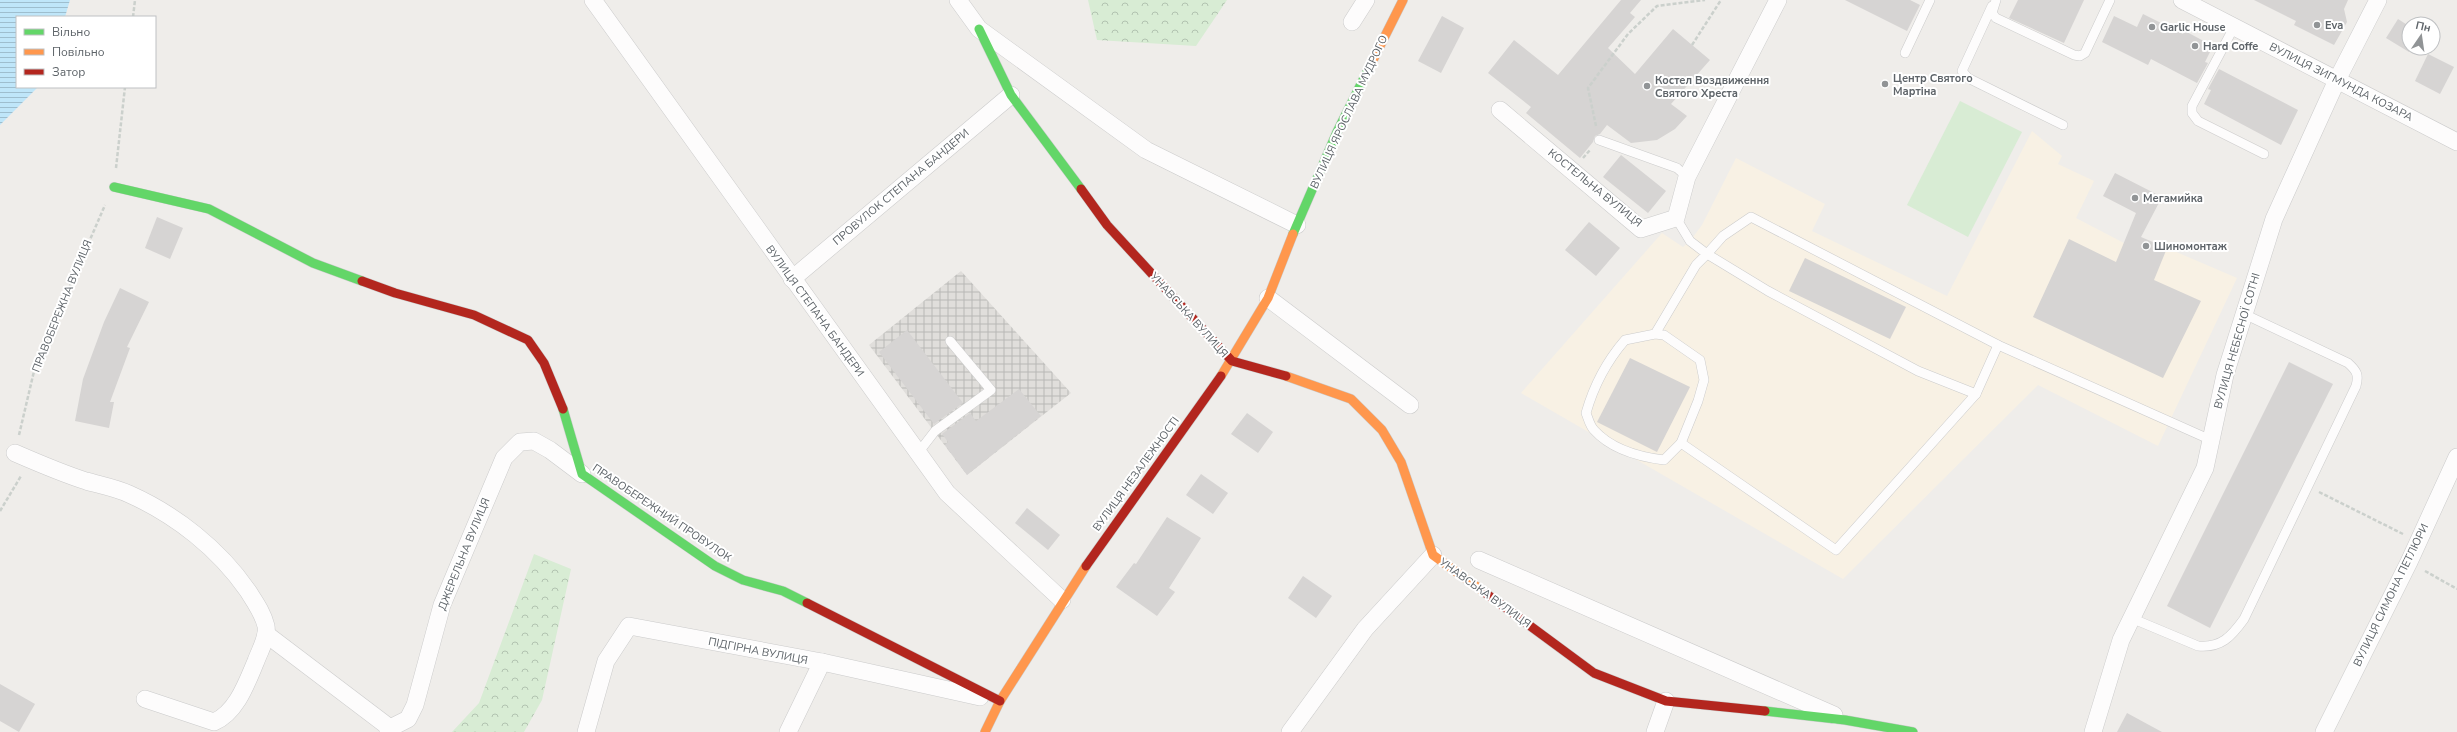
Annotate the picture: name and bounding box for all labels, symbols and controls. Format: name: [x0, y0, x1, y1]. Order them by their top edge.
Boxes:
legend: [16, 16, 156, 88]
north arrow: [2401, 16, 2441, 56]
place label: Eva: [2325, 18, 2343, 33]
text: Пн: [2414, 18, 2432, 36]
place label: Garlic House: [2160, 20, 2225, 35]
marker: Eva: [2312, 20, 2322, 30]
marker: Garlic House: [2147, 22, 2157, 32]
text: Вільно: [52, 24, 90, 40]
street label: ВУЛИЦЯ ЯРОСЛАВА МУДРОГО: [1307, 33, 1391, 191]
place label: Hard Coffe: [2203, 39, 2258, 54]
street label: ВУЛИЦЯ ЗИГМУНДА КОЗАРА: [2267, 39, 2415, 125]
marker: Hard Coffe: [2190, 41, 2200, 51]
text: Повільно: [52, 44, 105, 60]
text: Затор: [52, 64, 85, 80]
place label: Центр Святого Мартіна: [1893, 71, 1973, 99]
place label: Костел Воздвиження Святого Хреста: [1655, 73, 1769, 101]
marker: Центр Святого Мартіна: [1880, 79, 1890, 89]
marker: Костел Воздвиження Святого Хреста: [1642, 81, 1652, 91]
street label: ПРОВУЛОК СТЕПАНА БАНДЕРИ: [830, 125, 972, 249]
street label: КОСТЕЛЬНА ВУЛИЦЯ: [1545, 145, 1645, 231]
place label: Мегамийка: [2143, 191, 2203, 206]
marker: Мегамийка: [2130, 193, 2140, 203]
street label: ПРАВОБЕРЕЖНА ВУЛИЦЯ: [28, 237, 96, 375]
place label: Шиномонтаж: [2154, 239, 2228, 254]
marker: Шиномонтаж: [2141, 241, 2151, 251]
street label: ВУЛИЦЯ СТЕПАНА БАНДЕРИ: [762, 242, 868, 380]
street label: УНАВСЬКА ВУЛИЦЯ: [1146, 268, 1231, 361]
street label: ВУЛИЦЯ НЕБЕСНОЇ СОТНІ: [2210, 271, 2264, 411]
street label: ВУЛИЦЯ НЕЗАЛЕЖНОСТІ: [1089, 414, 1183, 534]
street label: ПРАВОБЕРЕЖНИЙ ПРОВУЛОК: [589, 461, 735, 565]
street label: ДЖЕРЕЛЬНА ВУЛИЦЯ: [435, 495, 493, 613]
street label: ВУЛИЦЯ СИМОНА ПЕТЛЮРИ: [2350, 521, 2432, 669]
street label: УНАВСЬКА ВУЛИЦЯ: [1435, 554, 1534, 631]
street label: ПІДГІРНА ВУЛИЦЯ: [707, 634, 809, 668]

